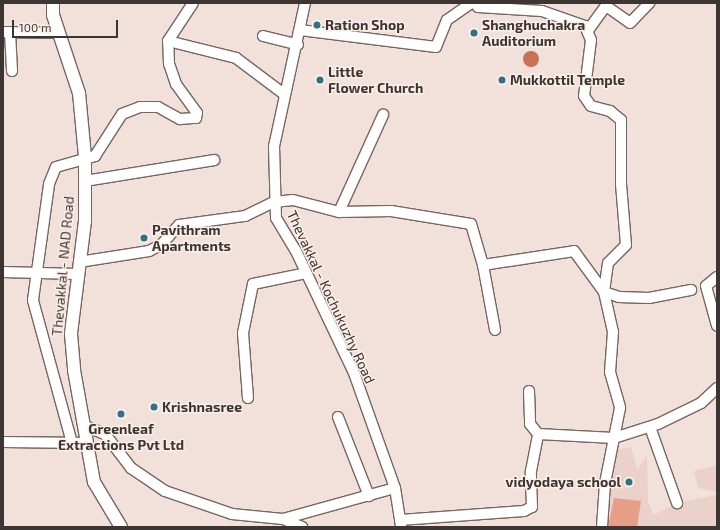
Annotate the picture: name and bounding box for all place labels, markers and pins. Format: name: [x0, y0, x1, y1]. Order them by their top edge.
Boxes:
place label: Ration Shop: [325, 17, 405, 33]
place label: Shanghuchakra Auditorium: [482, 17, 585, 50]
marker: Ration Shop: [312, 20, 322, 30]
marker: Shanghuchakra Auditorium: [469, 28, 479, 38]
place label: Little Flower Church: [328, 64, 424, 96]
place label: Mukkottil Temple: [510, 72, 626, 88]
marker: Little Flower Church: [315, 75, 325, 85]
marker: Mukkottil Temple: [497, 75, 507, 85]
place label: Pavithram Apartments: [152, 222, 231, 254]
marker: Pavithram Apartments: [139, 233, 149, 243]
place label: Krishnasree: [162, 399, 242, 415]
marker: Krishnasree: [149, 402, 159, 412]
marker: Greenleaf Extractions Pvt Ltd: [116, 409, 126, 419]
place label: Greenleaf Extractions Pvt Ltd: [58, 421, 184, 454]
place label: vidyodaya school: [506, 474, 621, 490]
marker: vidyodaya school: [624, 477, 634, 487]

